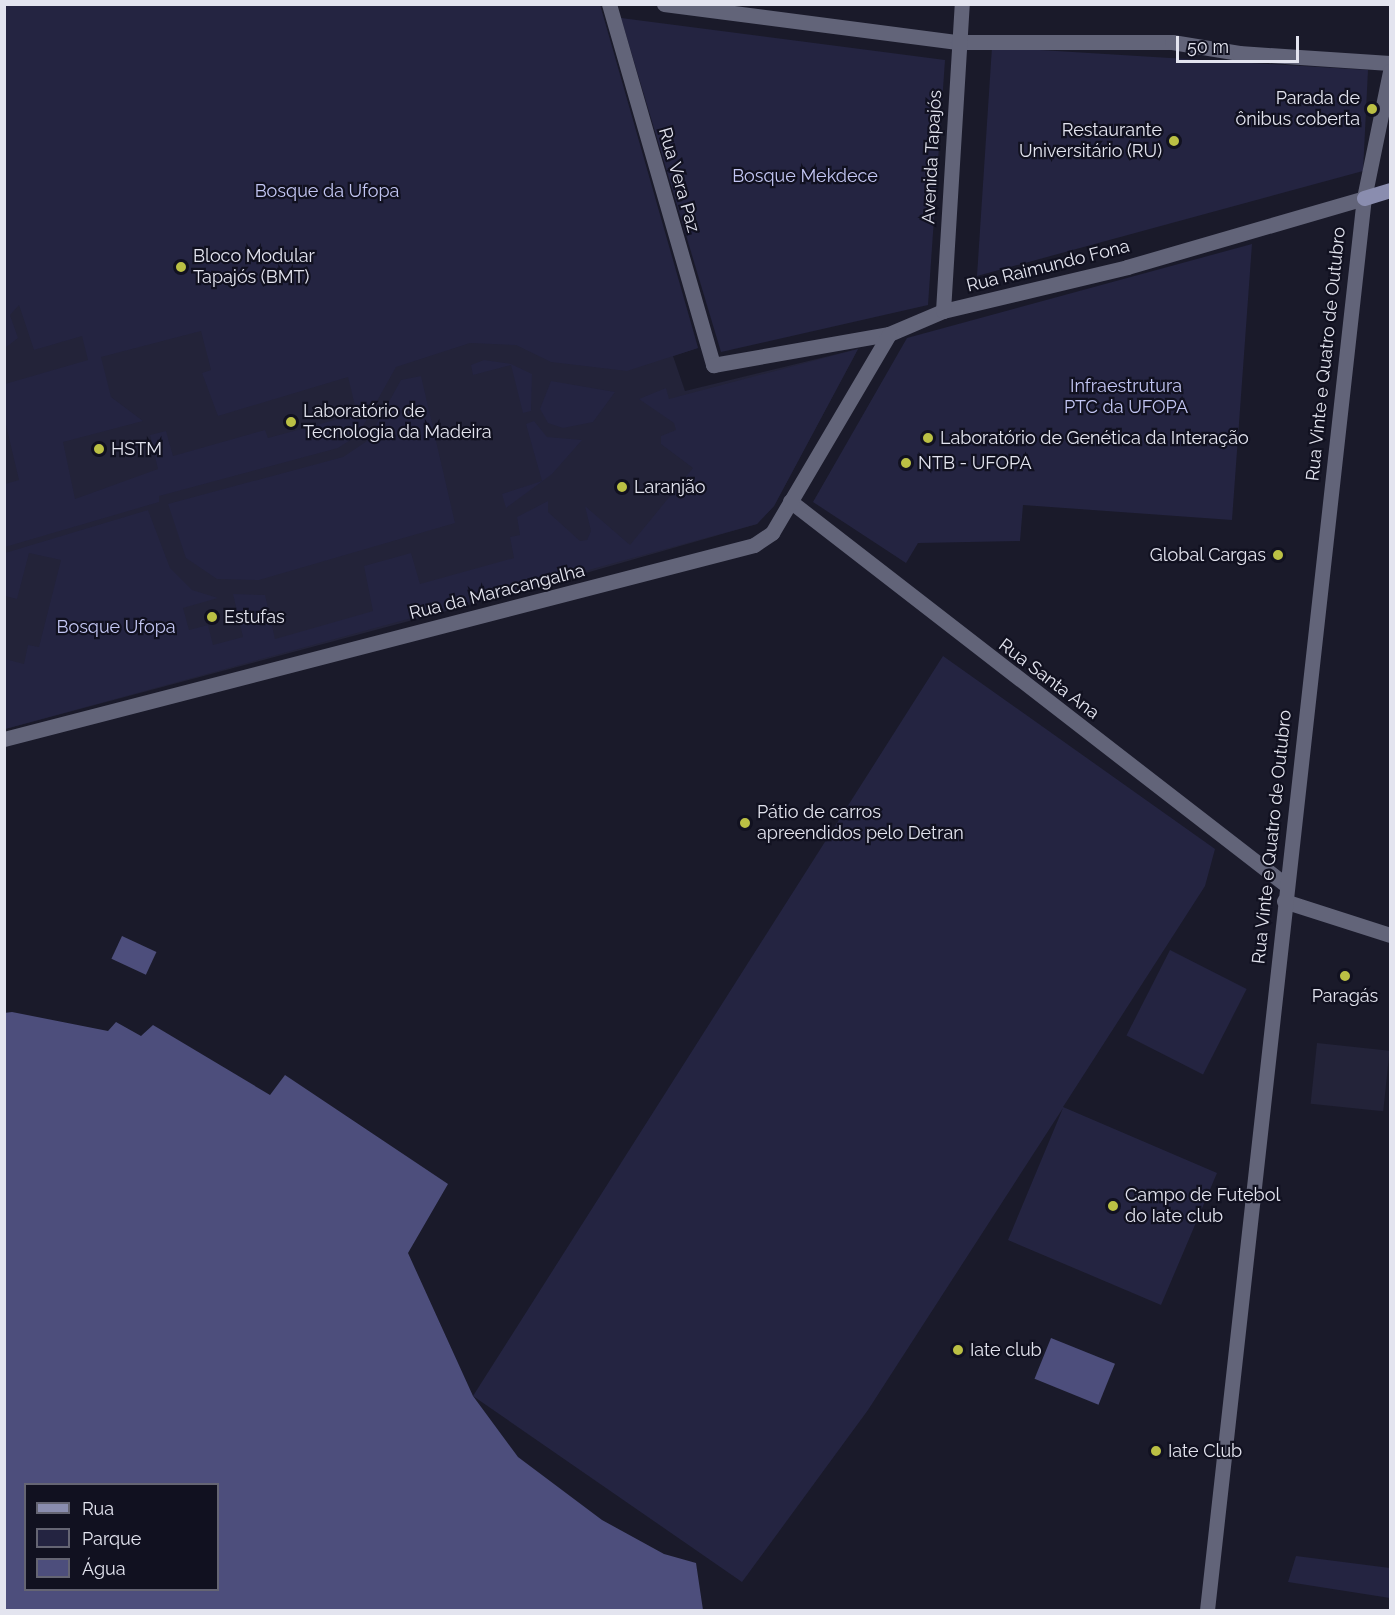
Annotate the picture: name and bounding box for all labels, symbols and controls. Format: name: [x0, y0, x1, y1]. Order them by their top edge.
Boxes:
scale bar: [1179, 24, 1302, 62]
text: 50 m: [1187, 36, 1229, 57]
place label: Parada de ônibus coberta: [1235, 88, 1360, 130]
street label: Avenida Tapajós: [918, 89, 946, 225]
marker: Parada de ônibus coberta: [1365, 102, 1379, 116]
place label: Restaurante Universitário (RU): [1019, 120, 1162, 162]
street label: Rua Vera Paz: [654, 125, 704, 235]
marker: Restaurante Universitário (RU): [1167, 134, 1181, 148]
park label: Bosque Mekdece: [732, 165, 878, 187]
park label: Bosque da Ufopa: [255, 180, 399, 202]
street label: Rua Vinte e Quatro de Outubro: [1302, 226, 1350, 482]
street label: Rua Raimundo Fona: [964, 235, 1132, 297]
place label: Bloco Modular Tapajós (BMT): [193, 246, 315, 288]
marker: Bloco Modular Tapajós (BMT): [174, 260, 188, 274]
park label: Infraestrutura PTC da UFOPA: [1064, 376, 1188, 418]
place label: Laboratório de Tecnologia da Madeira: [303, 401, 492, 444]
marker: Laboratório de Tecnologia da Madeira: [284, 415, 298, 429]
place label: Laboratório de Genética da Interação: [940, 427, 1249, 449]
marker: Laboratório de Genética da Interação: [921, 431, 935, 445]
place label: HSTM: [111, 438, 162, 460]
marker: HSTM: [92, 442, 106, 456]
place label: NTB - UFOPA: [918, 452, 1032, 474]
marker: NTB - UFOPA: [899, 456, 913, 470]
place label: Laranjão: [634, 476, 705, 498]
marker: Laranjão: [615, 480, 629, 494]
place label: Global Cargas: [1149, 544, 1266, 566]
marker: Global Cargas: [1271, 548, 1285, 562]
street label: Rua da Maracangalha: [407, 560, 587, 624]
place label: Estufas: [224, 606, 285, 628]
marker: Estufas: [205, 610, 219, 624]
park label: Bosque Ufopa: [56, 616, 176, 638]
street label: Rua Santa Ana: [994, 634, 1104, 724]
street label: Rua Vinte e Quatro de Outubro: [1248, 709, 1296, 965]
place label: Pátio de carros apreendidos pelo Detran: [757, 802, 964, 844]
marker: Pátio de carros apreendidos pelo Detran: [738, 816, 752, 830]
marker: Paragás: [1338, 969, 1352, 983]
place label: Paragás: [1312, 985, 1378, 1007]
place label: Campo de Futebol do Iate club: [1125, 1185, 1280, 1228]
marker: Campo de Futebol do Iate club: [1106, 1199, 1120, 1213]
place label: Iate club: [970, 1339, 1042, 1361]
marker: Iate club: [951, 1343, 965, 1357]
place label: Iate Club: [1168, 1440, 1242, 1462]
marker: Iate Club: [1149, 1444, 1163, 1458]
legend: [24, 1483, 219, 1591]
text: Rua: [82, 1498, 114, 1519]
text: Parque: [82, 1528, 141, 1549]
text: Água: [82, 1558, 126, 1579]

